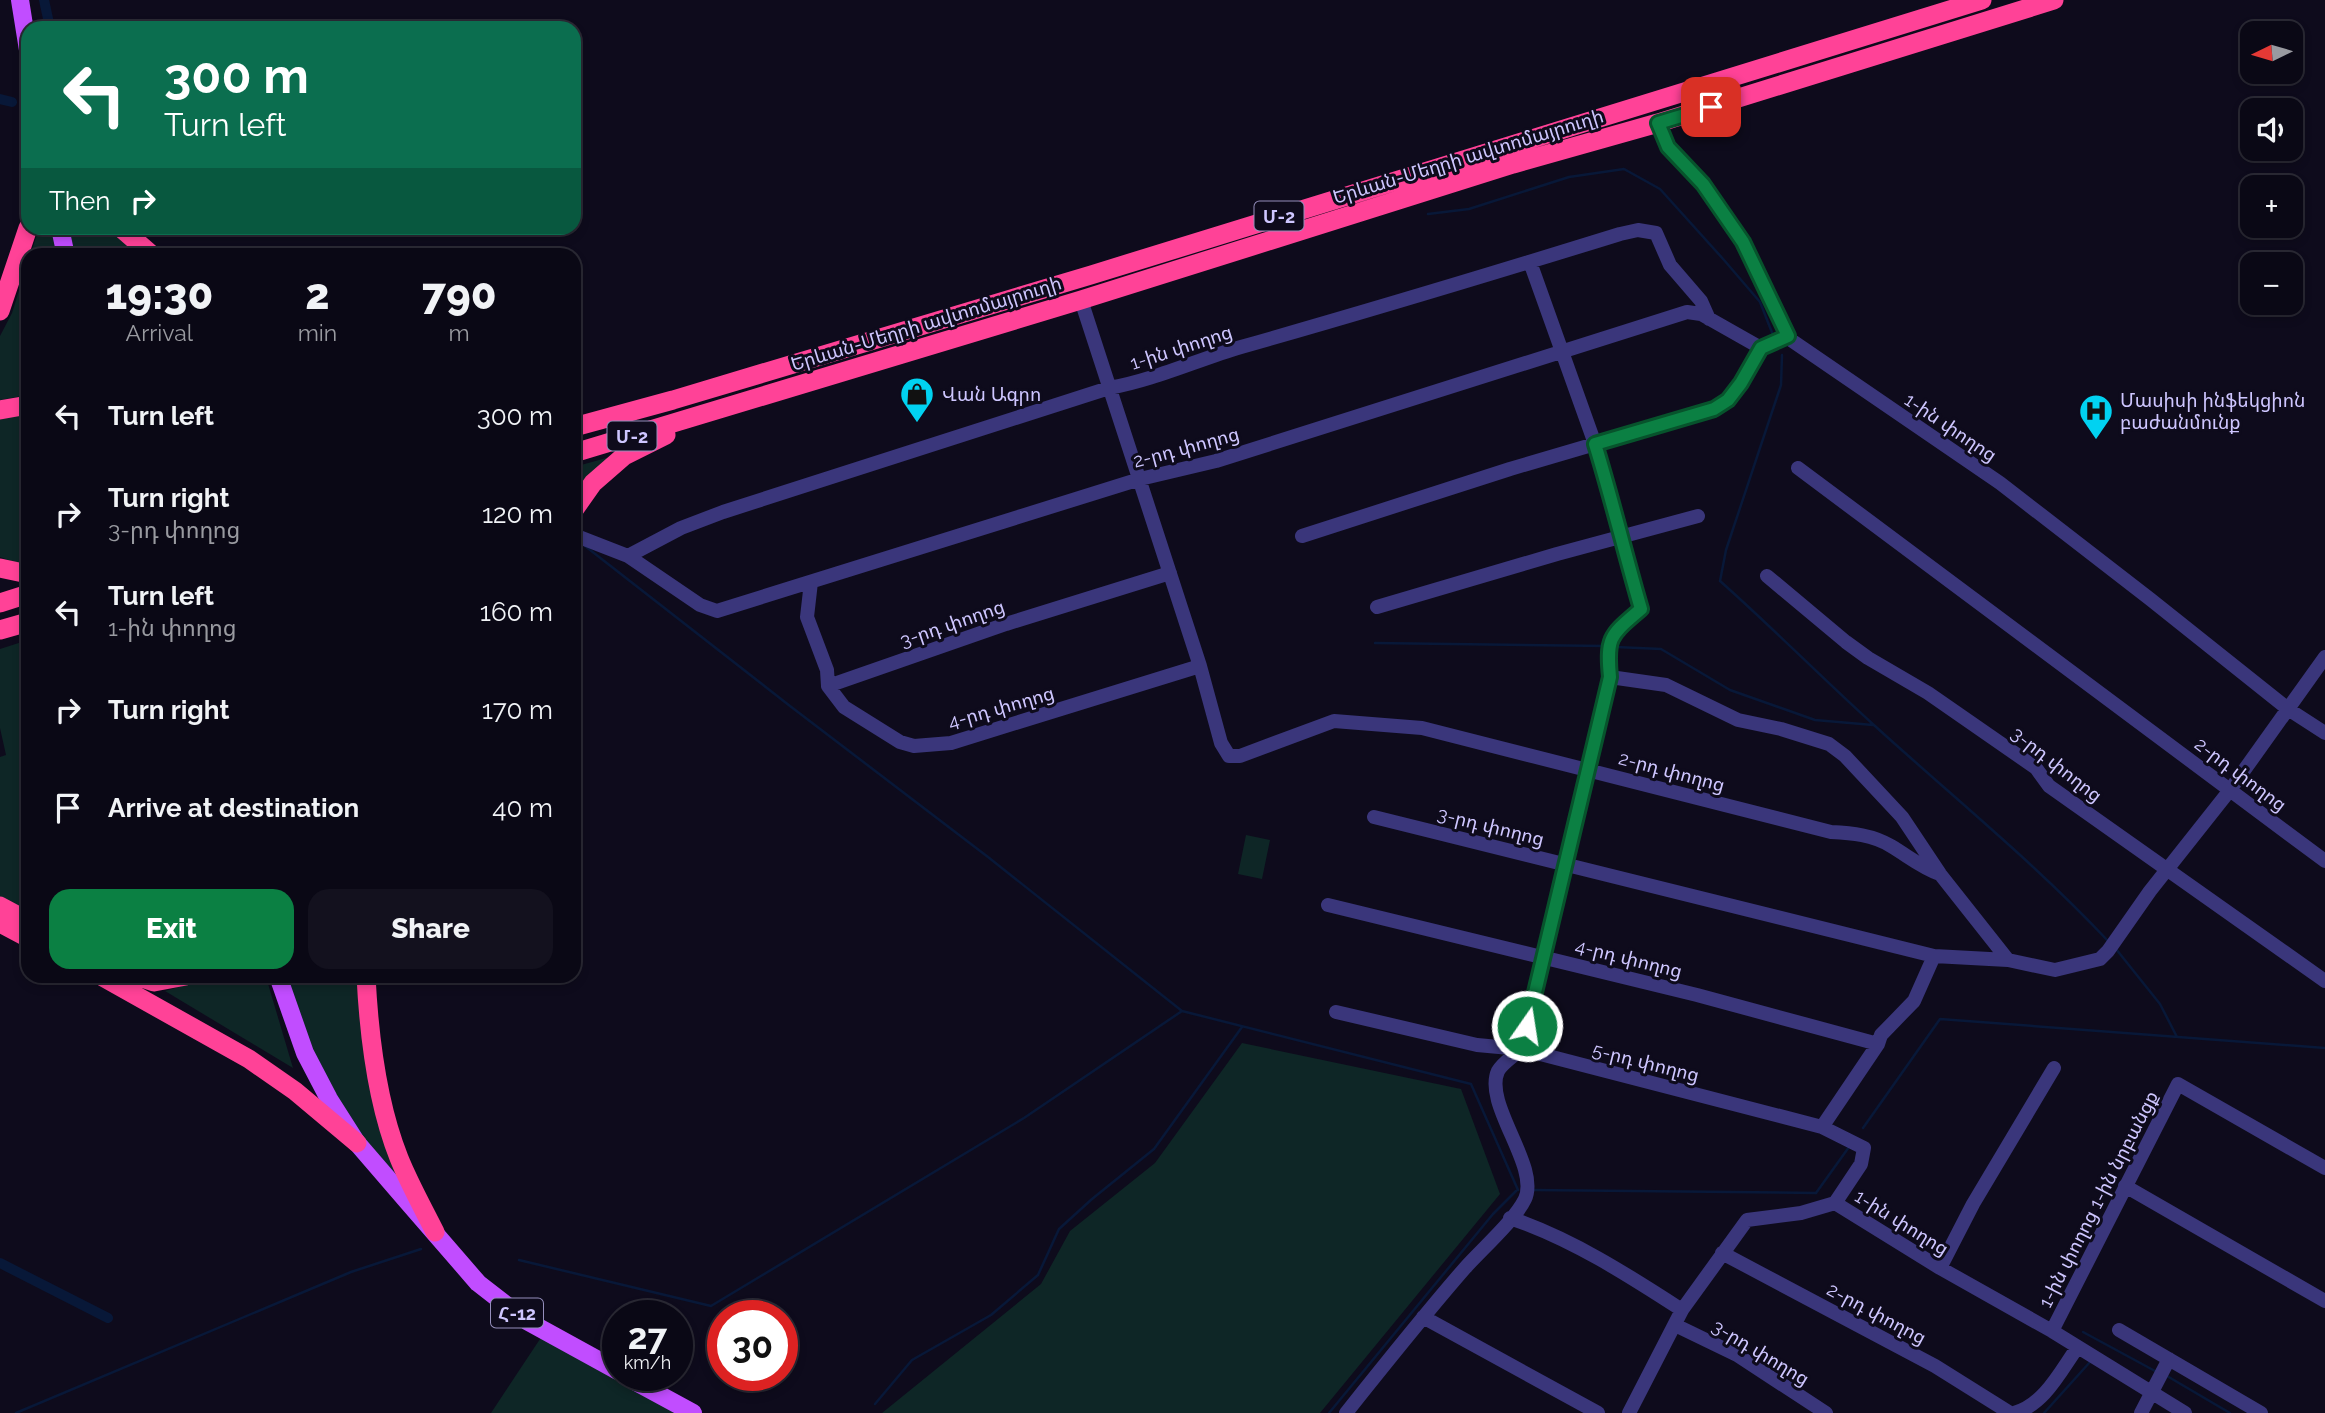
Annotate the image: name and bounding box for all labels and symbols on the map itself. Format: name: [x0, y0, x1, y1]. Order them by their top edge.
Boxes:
north arrow: [2240, 21, 2303, 84]
pin: [1681, 77, 1741, 137]
street label: Երևան-Մեղրի ավտոմայրուղի: [1330, 104, 1606, 209]
road number: Մ-2: [1254, 202, 1304, 230]
street label: Երևան-Մեղրի ավտոմայրուղի: [788, 271, 1064, 376]
street label: 1-ին փողոց: [1127, 320, 1235, 375]
shop icon: Վան Ագրո: [898, 375, 936, 424]
place label: Վան Ագրո: [942, 383, 1041, 406]
street label: 1-ին փողոց: [1900, 388, 2001, 467]
place label: Մասիսի ինֆեկցիոն բաժանմունք: [2120, 389, 2305, 434]
hospital icon: Մասիսի ինֆեկցիոն բաժանմունք: [2077, 392, 2115, 441]
road number: Մ-2: [608, 422, 656, 450]
street label: 2-րդ փողոց: [1131, 422, 1242, 473]
street label: 3-րդ փողոց: [897, 595, 1008, 652]
street label: 4-րդ փողոց: [945, 681, 1057, 734]
street label: 3-րդ փողոց: [2007, 722, 2107, 807]
street label: 2-րդ փողոց: [2190, 732, 2291, 816]
street label: 2-րդ փողոց: [1616, 746, 1727, 797]
street label: 3-րդ փողոց: [1435, 802, 1547, 851]
street label: 4-րդ փողոց: [1573, 934, 1685, 983]
position arrow: [1490, 989, 1564, 1063]
street label: 5-րդ փողոց: [1590, 1038, 1702, 1087]
street label: 1-ին փողոց 1-ին նրբանցք: [2034, 1087, 2163, 1311]
street label: 1-ին փողոց: [1851, 1185, 1953, 1260]
street label: 2-րդ փողոց: [1823, 1278, 1930, 1349]
road number: Հ-12: [491, 1298, 543, 1328]
speed limit sign: 30: [707, 1300, 798, 1391]
street label: 3-րդ փողոց: [1708, 1314, 1813, 1390]

